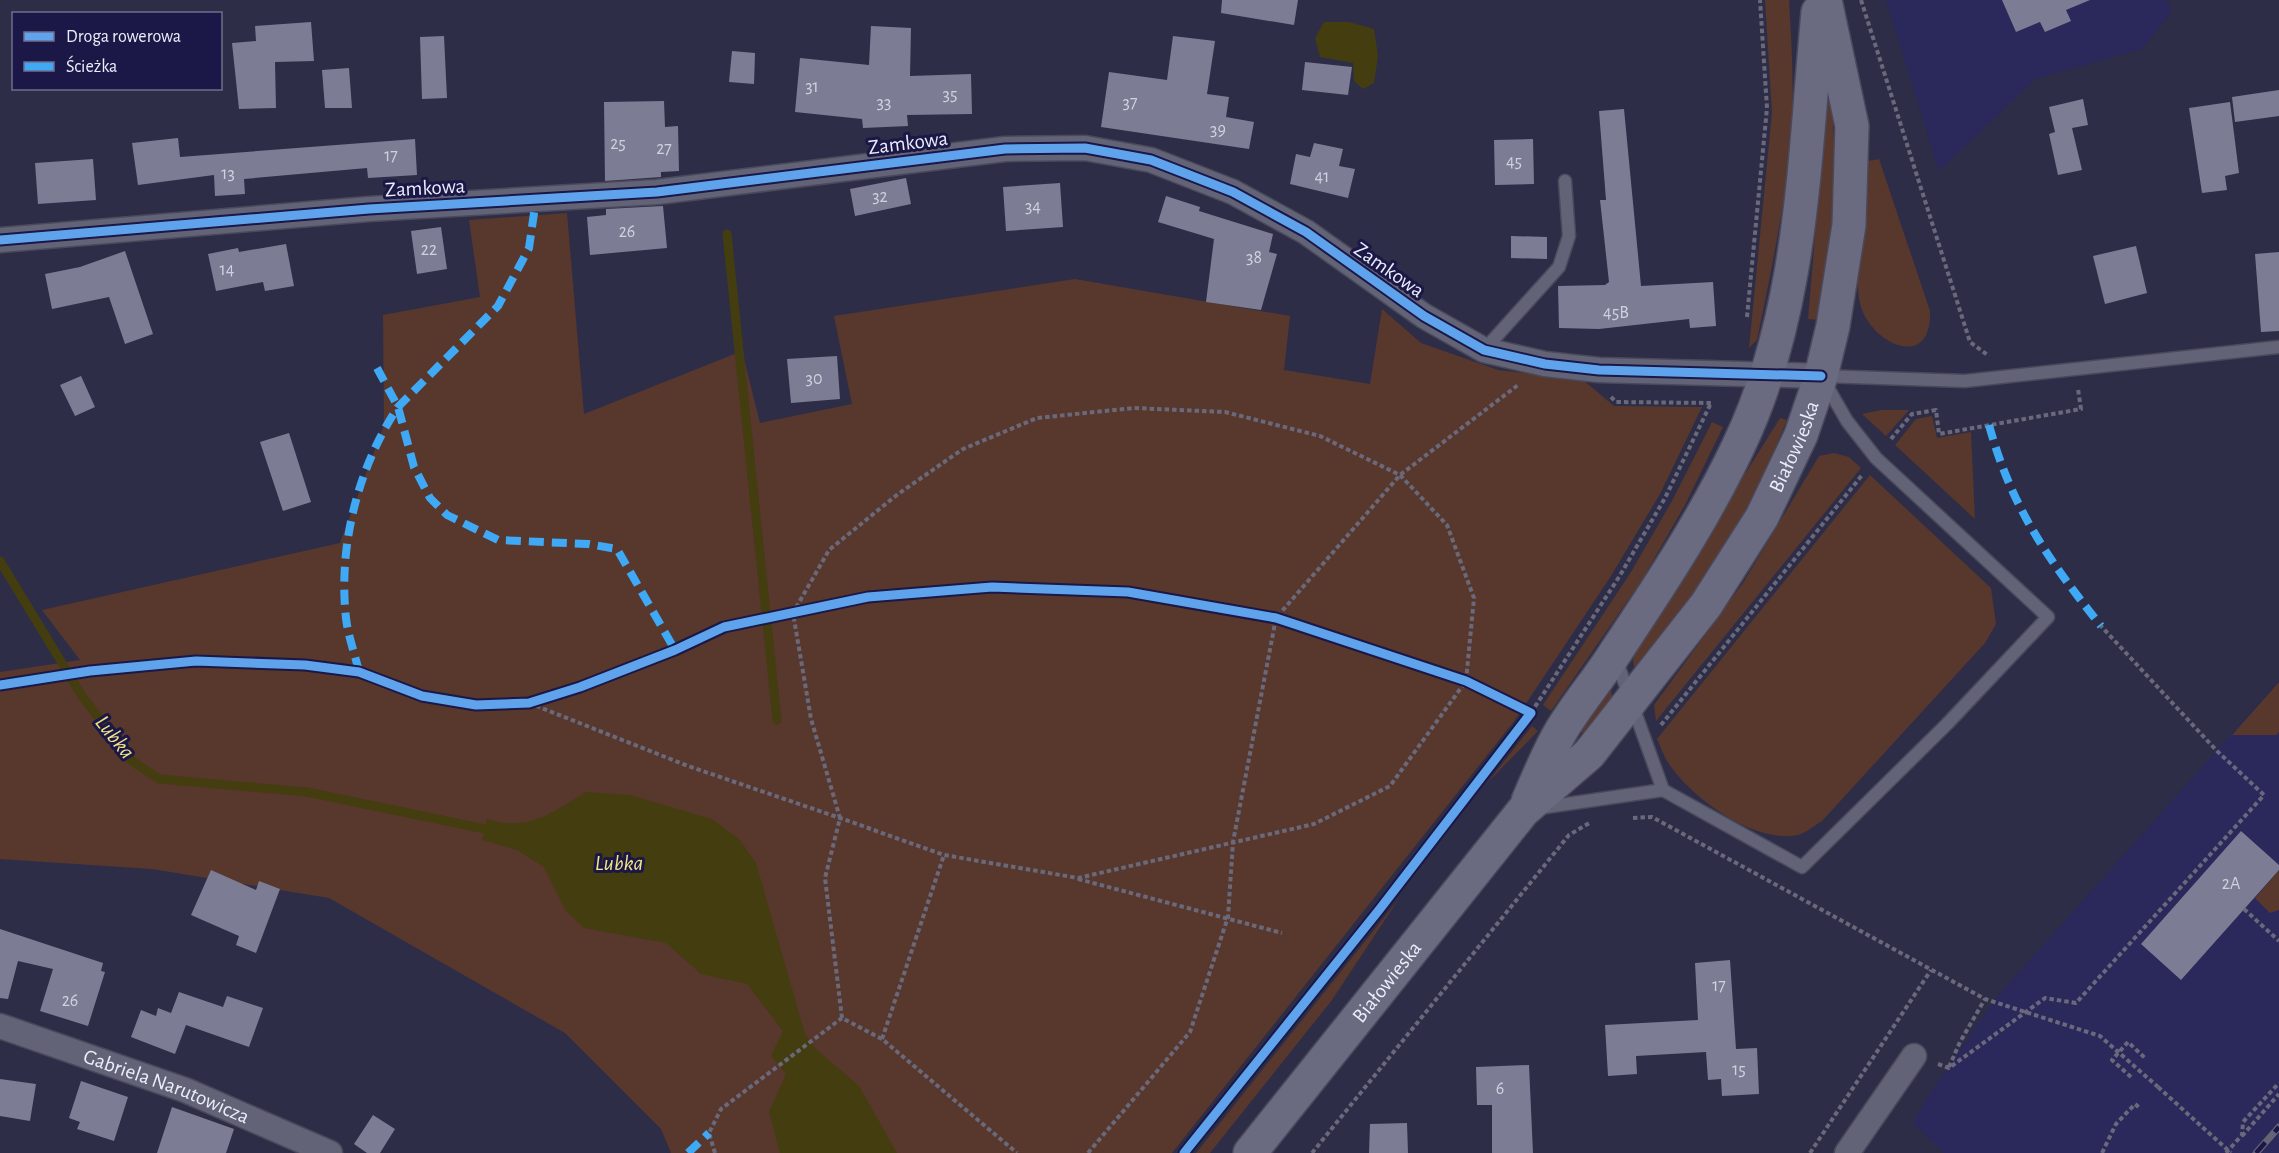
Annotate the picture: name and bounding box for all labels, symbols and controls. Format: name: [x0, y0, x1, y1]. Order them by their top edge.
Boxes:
legend: [12, 12, 222, 90]
text: Droga rowerowa: [66, 28, 181, 46]
text: Ścieżka: [66, 55, 117, 76]
house number: 31: [805, 78, 819, 96]
house number: 35: [943, 86, 957, 104]
house number: 33: [877, 94, 891, 112]
house number: 37: [1123, 94, 1137, 112]
house number: 39: [1210, 121, 1226, 139]
street label: Zamkowa: [867, 128, 949, 158]
house number: 25: [610, 135, 626, 153]
house number: 27: [656, 140, 672, 158]
house number: 17: [384, 147, 398, 165]
house number: 45: [1506, 153, 1522, 171]
house number: 13: [221, 165, 235, 183]
house number: 41: [1315, 168, 1329, 186]
street label: Zamkowa: [384, 175, 466, 201]
house number: 32: [872, 188, 888, 206]
house number: 34: [1025, 198, 1041, 216]
house number: 26: [619, 223, 635, 241]
street label: Zamkowa: [1350, 238, 1428, 302]
house number: 22: [421, 241, 437, 259]
house number: 38: [1246, 249, 1262, 267]
house number: 14: [220, 261, 235, 279]
house number: 45B: [1603, 304, 1629, 322]
house number: 30: [806, 370, 822, 388]
street label: Białowieska: [1765, 398, 1822, 495]
water label: Lubka: [91, 711, 139, 763]
water label: Lubka: [595, 852, 643, 874]
house number: 2A: [2222, 875, 2241, 893]
street label: Białowieska: [1348, 937, 1425, 1026]
house number: 17: [1712, 977, 1726, 995]
house number: 26: [62, 992, 78, 1010]
street label: Gabriela Narutowicza: [81, 1045, 253, 1127]
house number: 15: [1732, 1061, 1746, 1079]
house number: 6: [1496, 1080, 1504, 1098]

